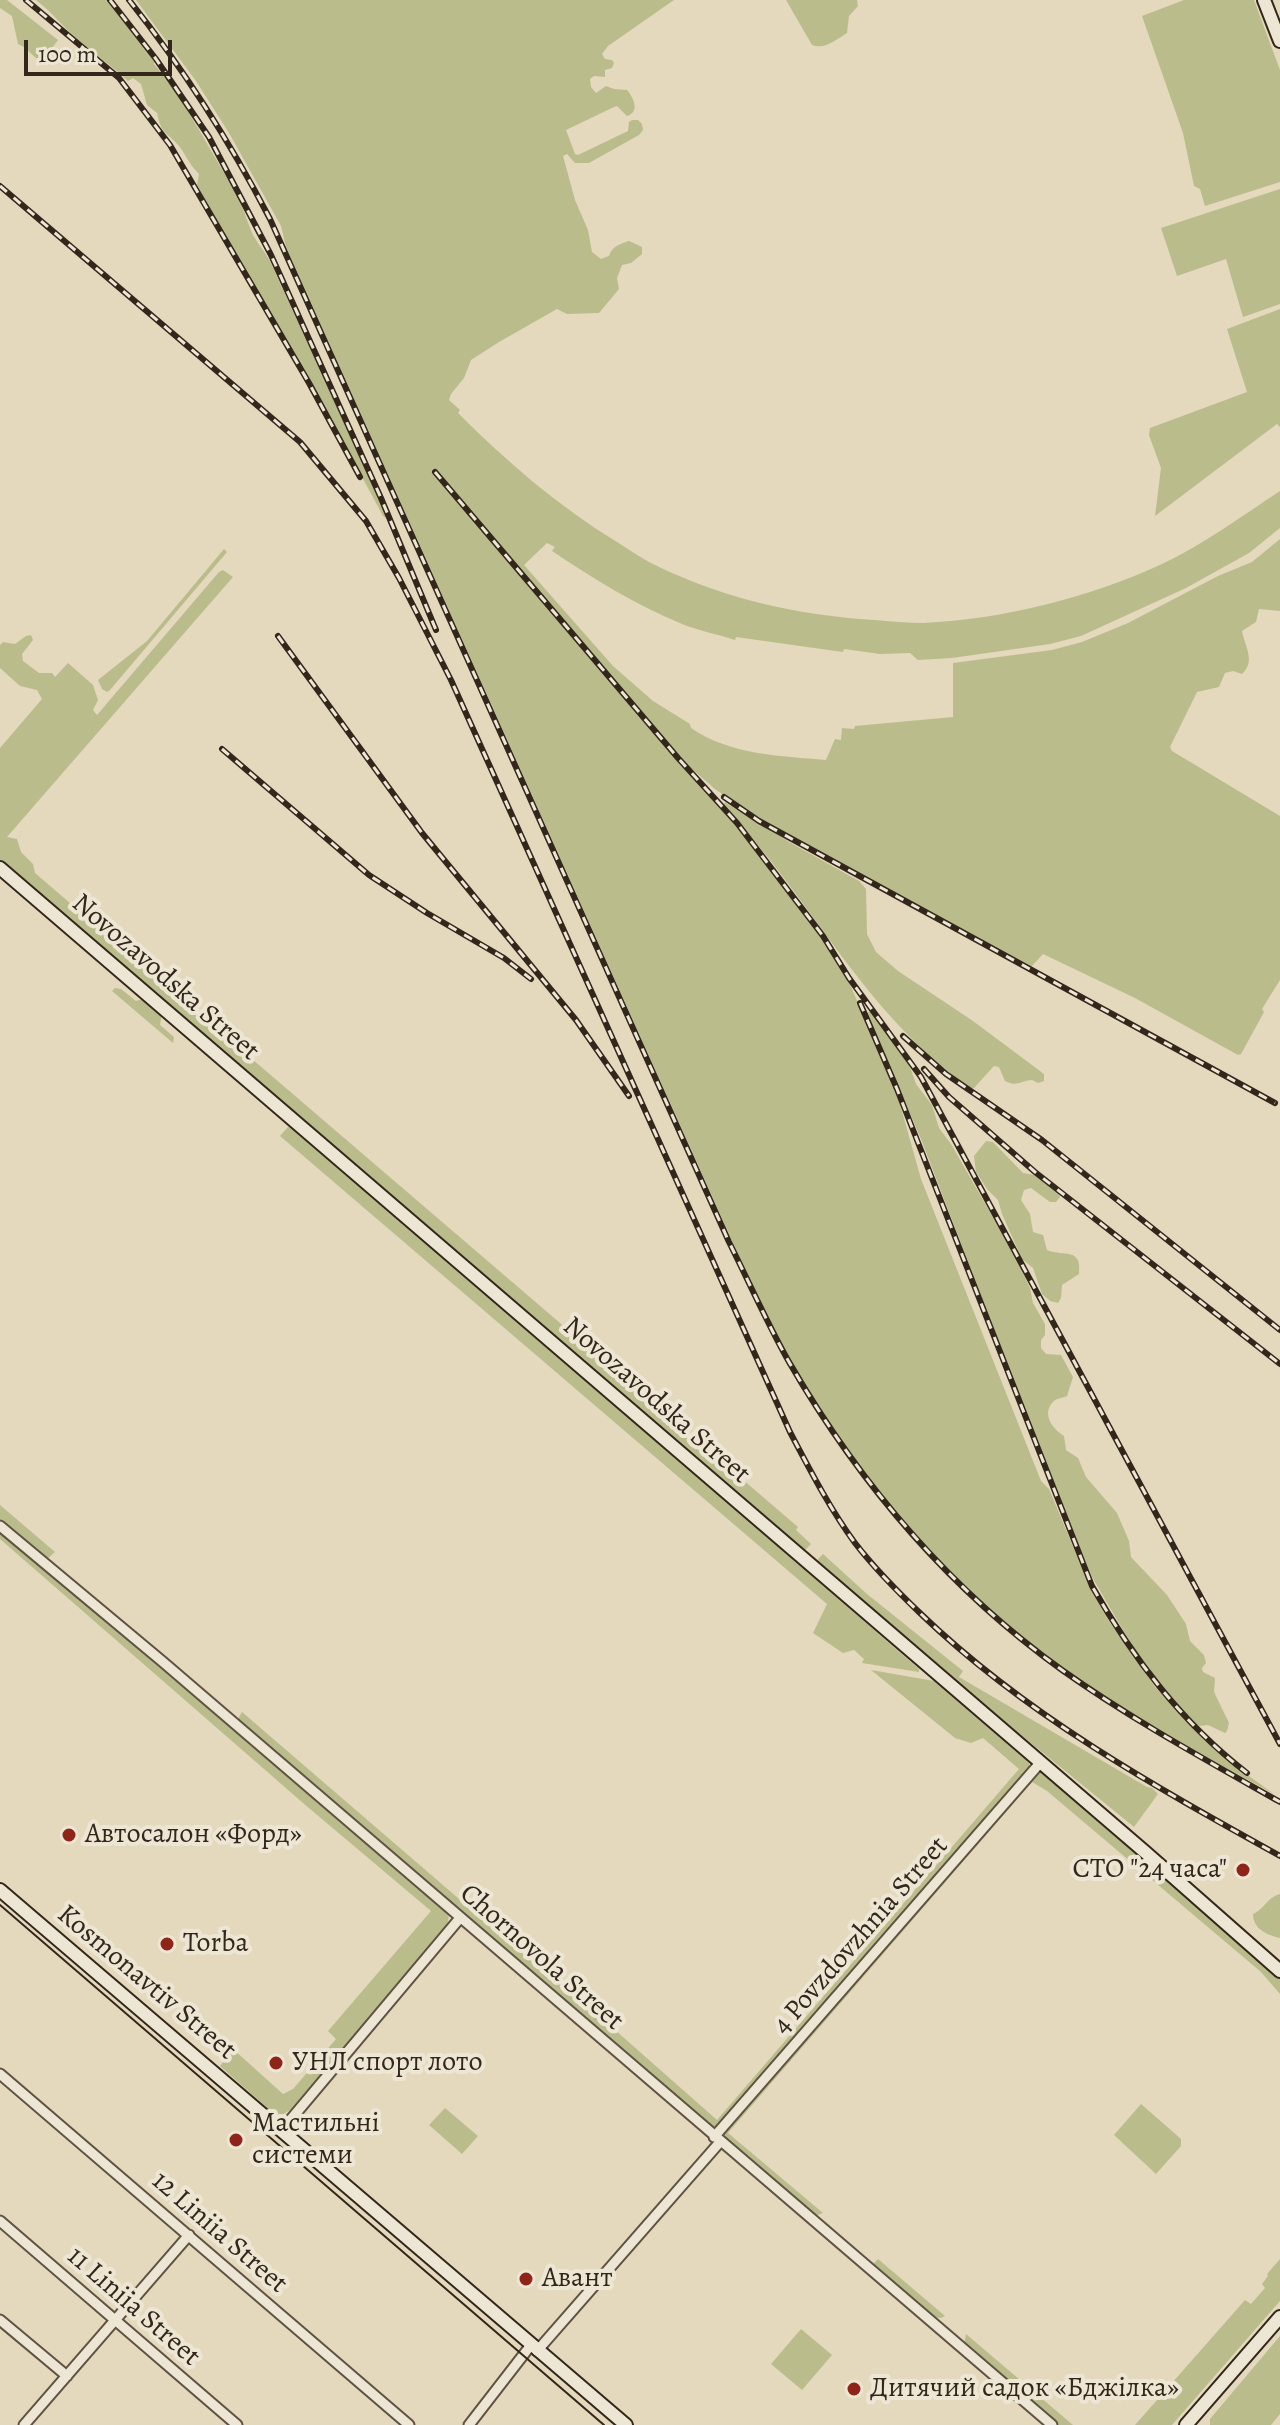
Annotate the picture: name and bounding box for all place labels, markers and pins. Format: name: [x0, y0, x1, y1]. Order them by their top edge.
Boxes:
place label: Автосалон «Форд»: [85, 1818, 302, 1852]
marker: Автосалон «Форд»: [60, 1826, 78, 1844]
place label: СТО "24 часа": [1073, 1853, 1227, 1887]
marker: СТО "24 часа": [1234, 1861, 1252, 1879]
place label: Torba: [183, 1927, 249, 1961]
marker: Torba: [158, 1935, 176, 1953]
place label: УНЛ спорт лото: [292, 2046, 483, 2080]
marker: УНЛ спорт лото: [267, 2054, 285, 2072]
place label: Мастильні системи: [252, 2107, 380, 2173]
marker: Мастильні системи: [227, 2131, 245, 2149]
place label: Авант: [542, 2262, 613, 2296]
marker: Авант: [517, 2270, 535, 2288]
place label: Дитячий садок «Бджілка»: [870, 2372, 1179, 2406]
marker: Дитячий садок «Бджілка»: [845, 2380, 863, 2398]

